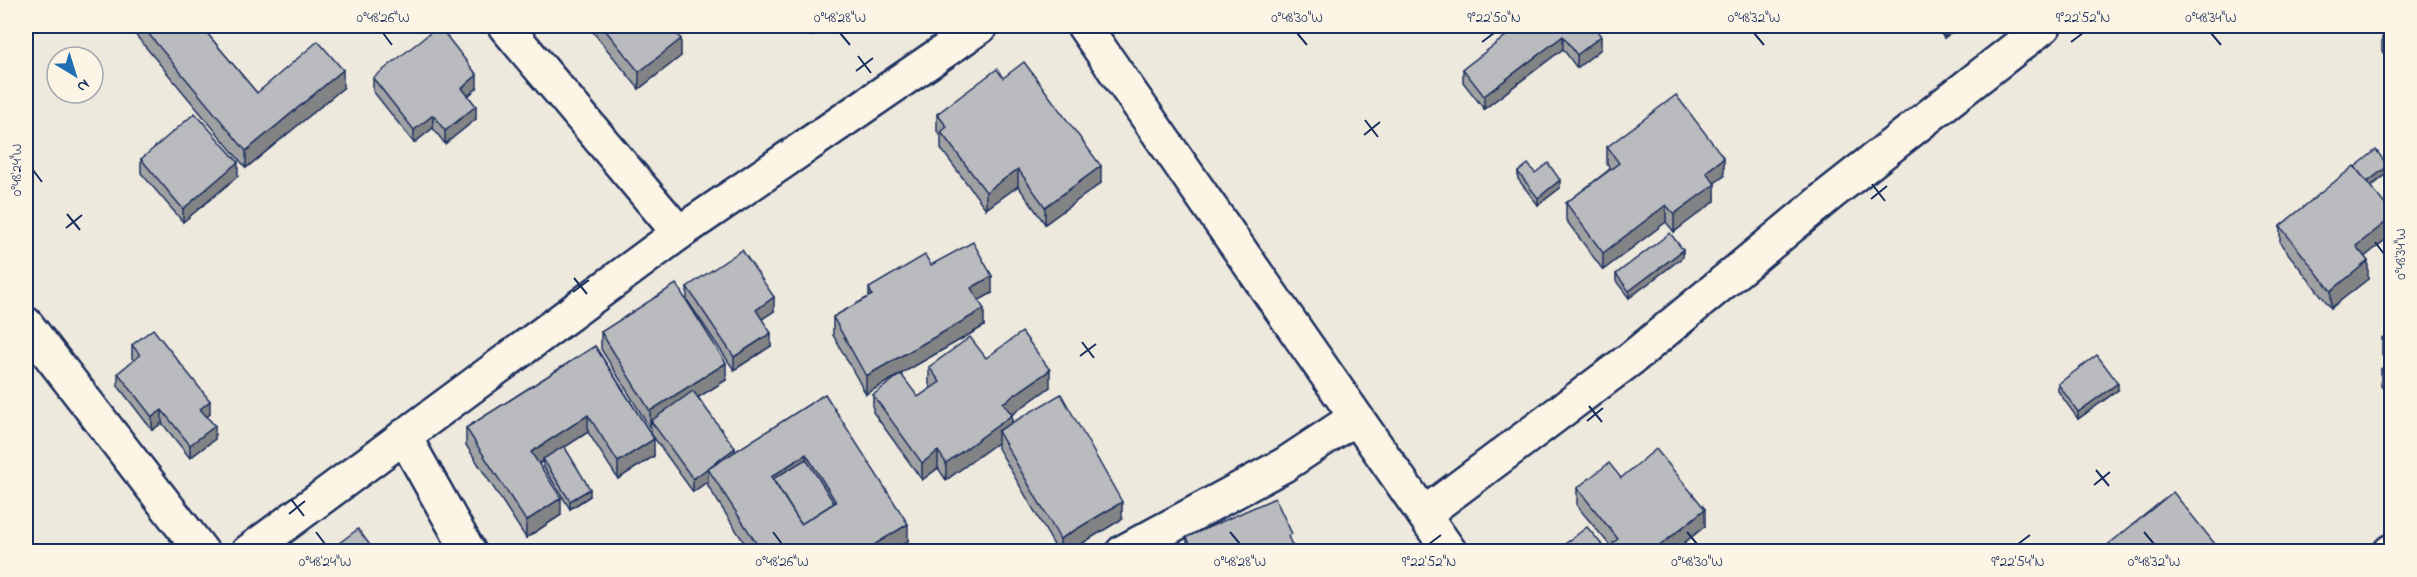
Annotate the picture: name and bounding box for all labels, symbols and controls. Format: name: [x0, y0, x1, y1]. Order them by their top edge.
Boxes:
text: 0°48'26"W: [356, 7, 410, 29]
text: 0°48'28"W: [814, 7, 866, 29]
text: 0°48'30"W: [1271, 7, 1323, 29]
text: 9°22'50"N: [1467, 7, 1521, 29]
text: 0°48'32"W: [1728, 7, 1780, 29]
text: 9°22'52"N: [2056, 7, 2110, 29]
text: 0°48'34"W: [2185, 7, 2237, 29]
north arrow: [45, 45, 105, 105]
text: N: [71, 72, 95, 98]
text: 0°48'24"W: [6, 144, 28, 196]
text: 0°48'34"W: [2390, 228, 2412, 280]
text: 0°48'24"W: [299, 551, 351, 573]
text: 0°48'26"W: [755, 551, 809, 573]
text: 0°48'28"W: [1214, 551, 1266, 573]
text: 9°22'52"N: [1402, 551, 1456, 573]
text: 0°48'30"W: [1671, 551, 1723, 573]
text: 9°22'54"N: [1991, 551, 2045, 573]
text: 0°48'32"W: [2128, 551, 2180, 573]

